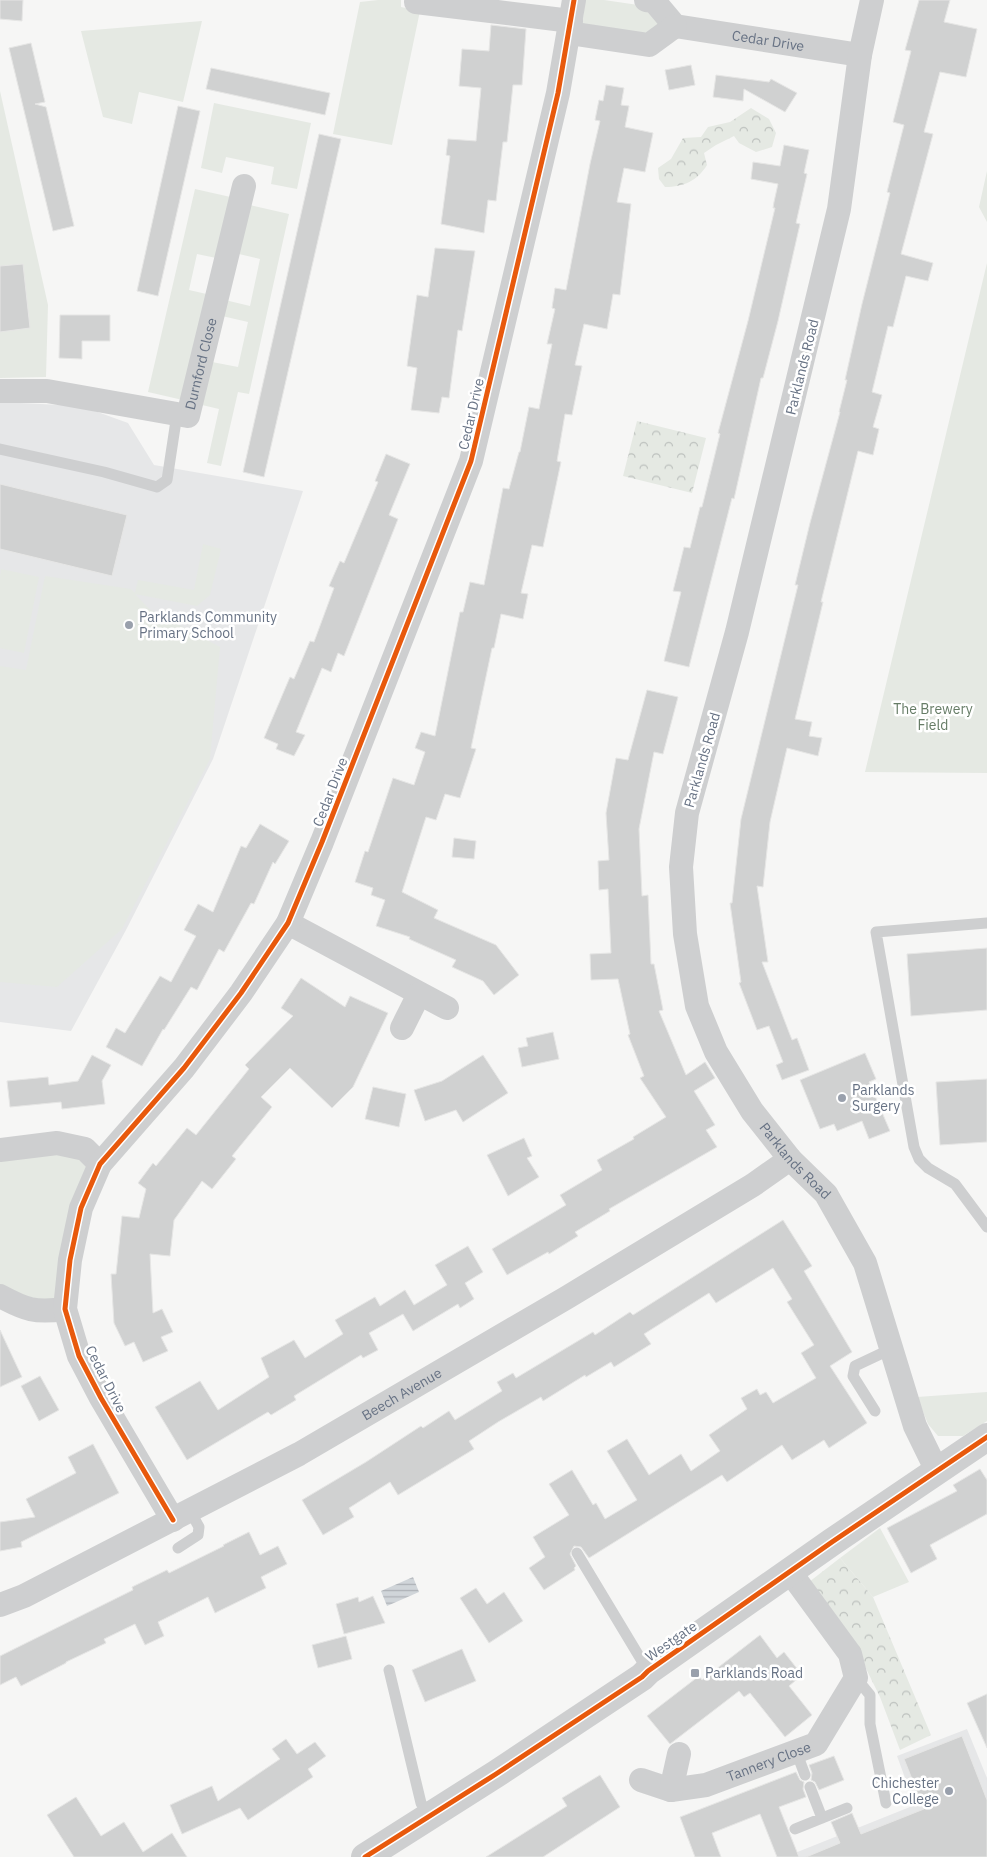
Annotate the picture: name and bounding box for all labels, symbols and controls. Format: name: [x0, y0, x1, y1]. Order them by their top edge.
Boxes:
street label: Cedar Drive: [731, 26, 806, 55]
street label: Durnford Close: [181, 316, 221, 412]
street label: Parklands Road: [781, 317, 823, 417]
street label: Cedar Drive: [454, 376, 488, 452]
place label: Parklands Community Primary School: [139, 608, 277, 642]
marker: Parklands Community Primary School: [123, 619, 135, 631]
park label: The Brewery Field: [893, 700, 973, 734]
street label: Parklands Road: [680, 710, 724, 810]
street label: Cedar Drive: [309, 754, 352, 829]
place label: Parklands Surgery: [852, 1081, 915, 1115]
marker: Parklands Surgery: [836, 1092, 848, 1104]
street label: Parklands Road: [755, 1119, 835, 1203]
street label: Cedar Drive: [81, 1342, 131, 1416]
street label: Beech Avenue: [358, 1364, 445, 1424]
street label: Westgate: [642, 1617, 701, 1665]
place label: Parklands Road: [705, 1664, 803, 1682]
marker: Parklands Road: [689, 1667, 701, 1679]
street label: Tannery Close: [724, 1738, 814, 1785]
place label: Chichester College: [872, 1774, 939, 1808]
marker: Chichester College: [943, 1785, 955, 1797]

